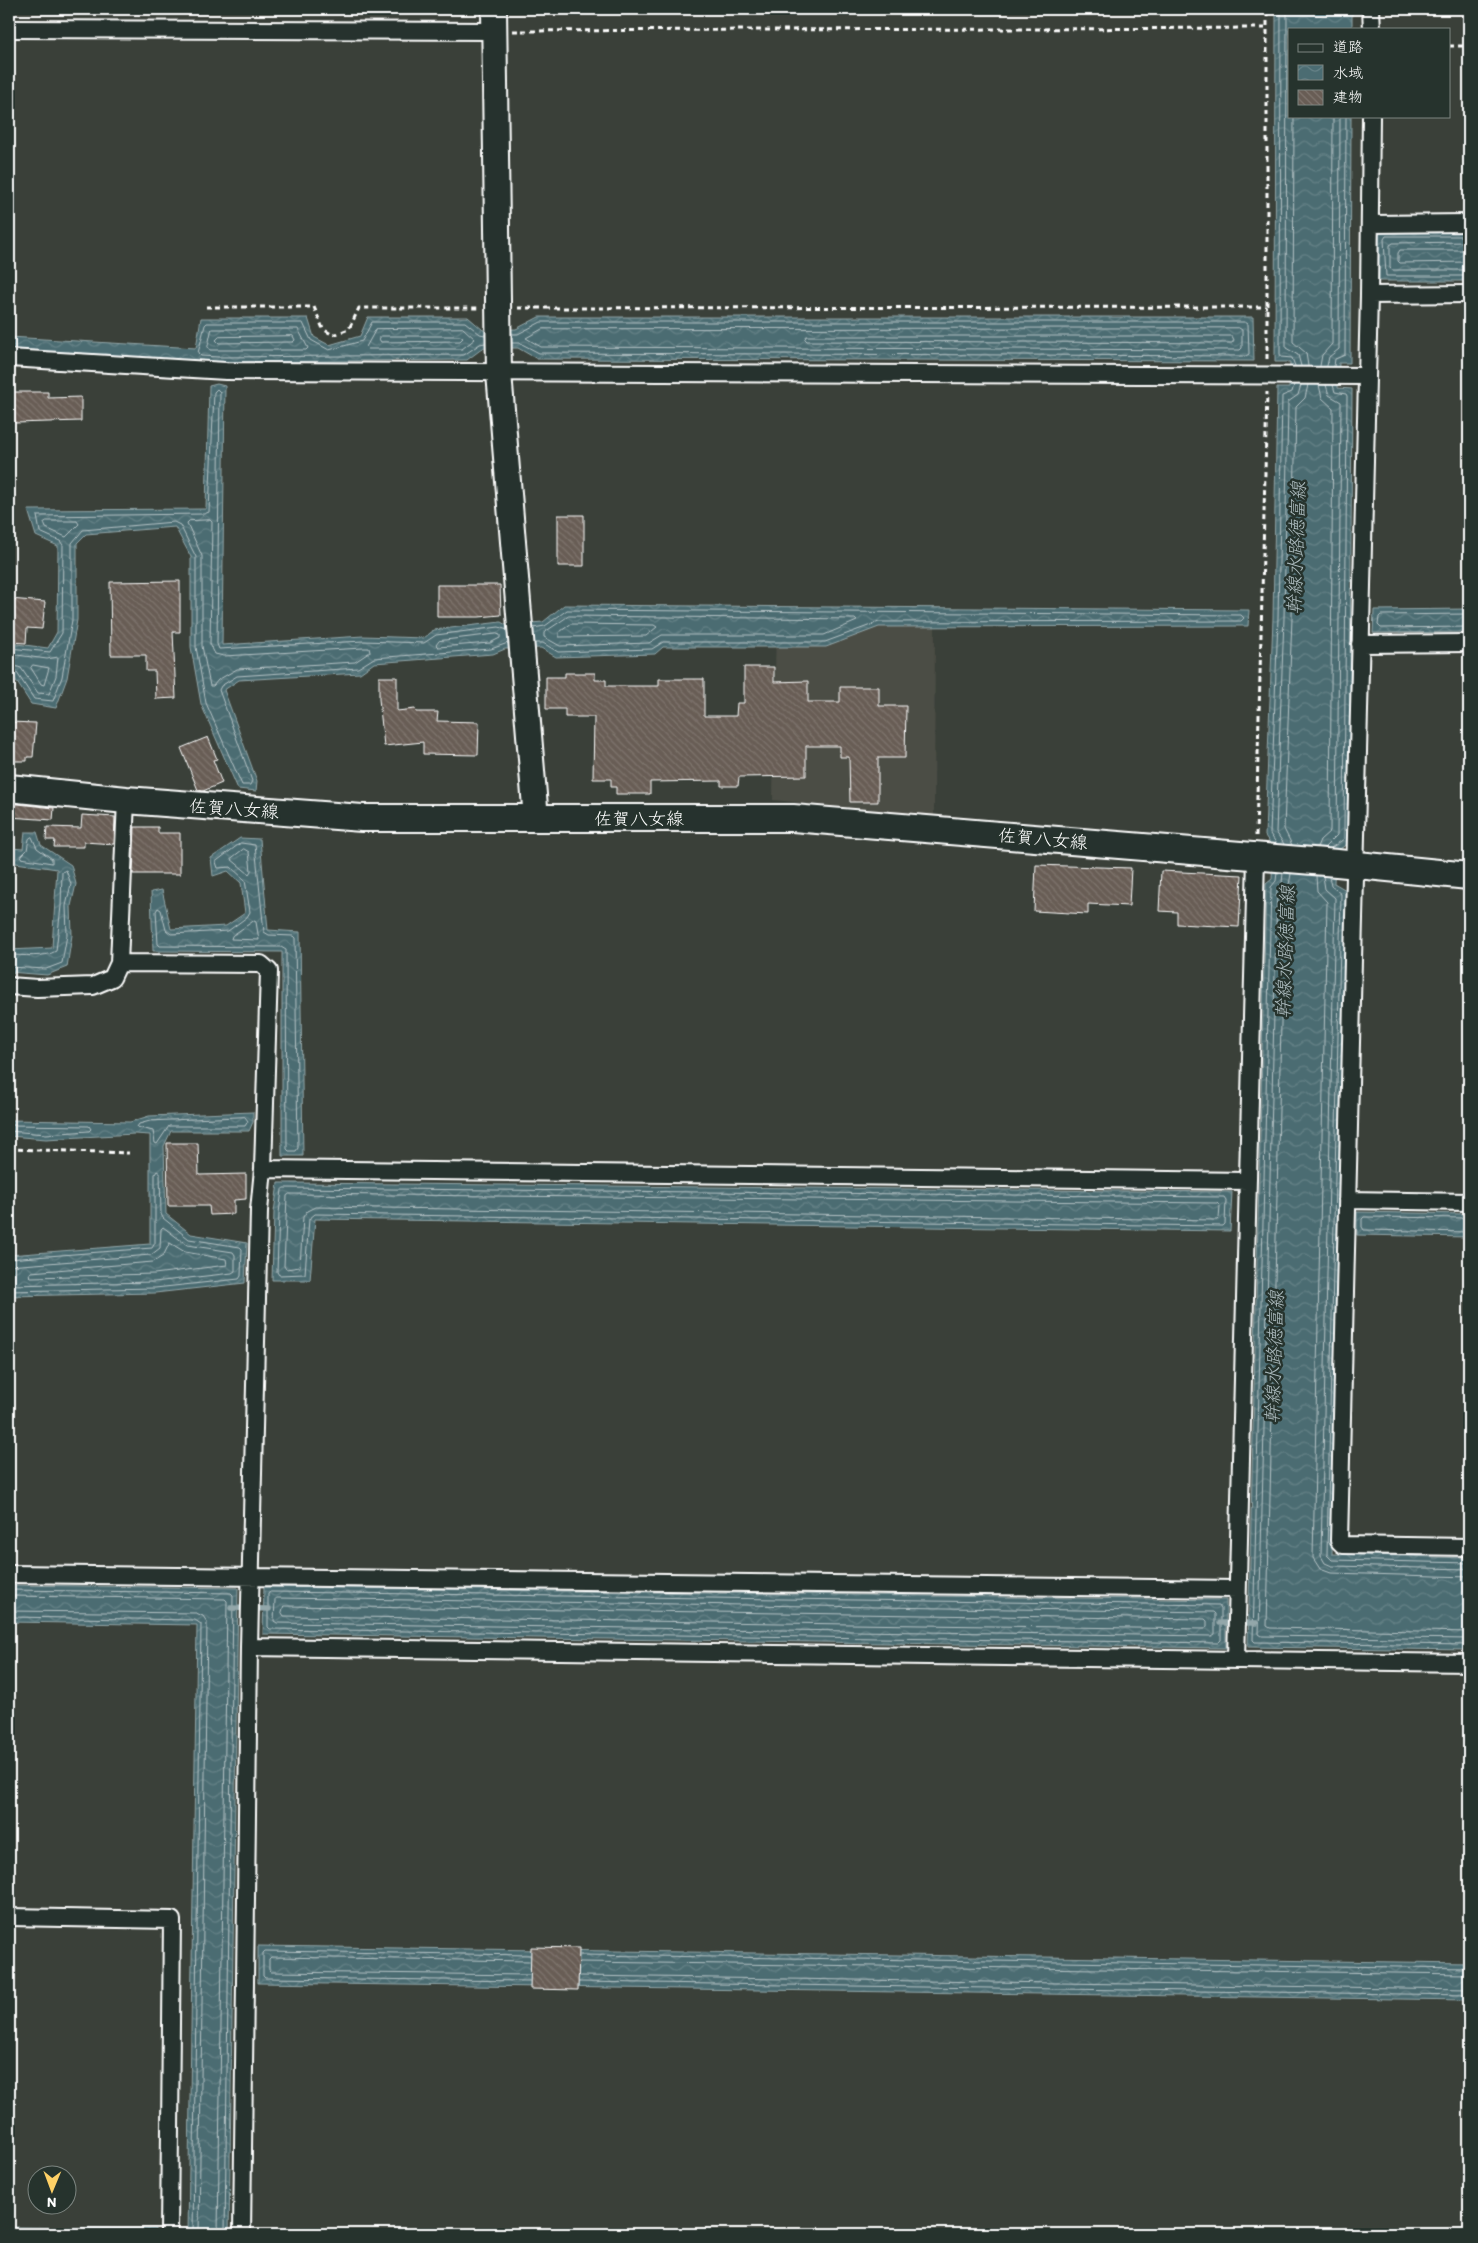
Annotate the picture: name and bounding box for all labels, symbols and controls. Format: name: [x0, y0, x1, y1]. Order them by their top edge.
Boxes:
legend: [1288, 28, 1450, 118]
text: 道路: [1333, 38, 1363, 56]
text: 水域: [1333, 64, 1363, 82]
text: 建物: [1333, 88, 1363, 106]
water label: 幹線水路徳富線: [1282, 480, 1310, 615]
street label: 佐賀八女線: [188, 795, 280, 823]
street label: 佐賀八女線: [594, 808, 684, 830]
street label: 佐賀八女線: [997, 824, 1089, 854]
water label: 幹線水路徳富線: [1271, 884, 1299, 1019]
water label: 幹線水路徳富線: [1260, 1289, 1288, 1424]
north arrow: [28, 2166, 78, 2216]
text: N: [47, 2194, 57, 2211]

